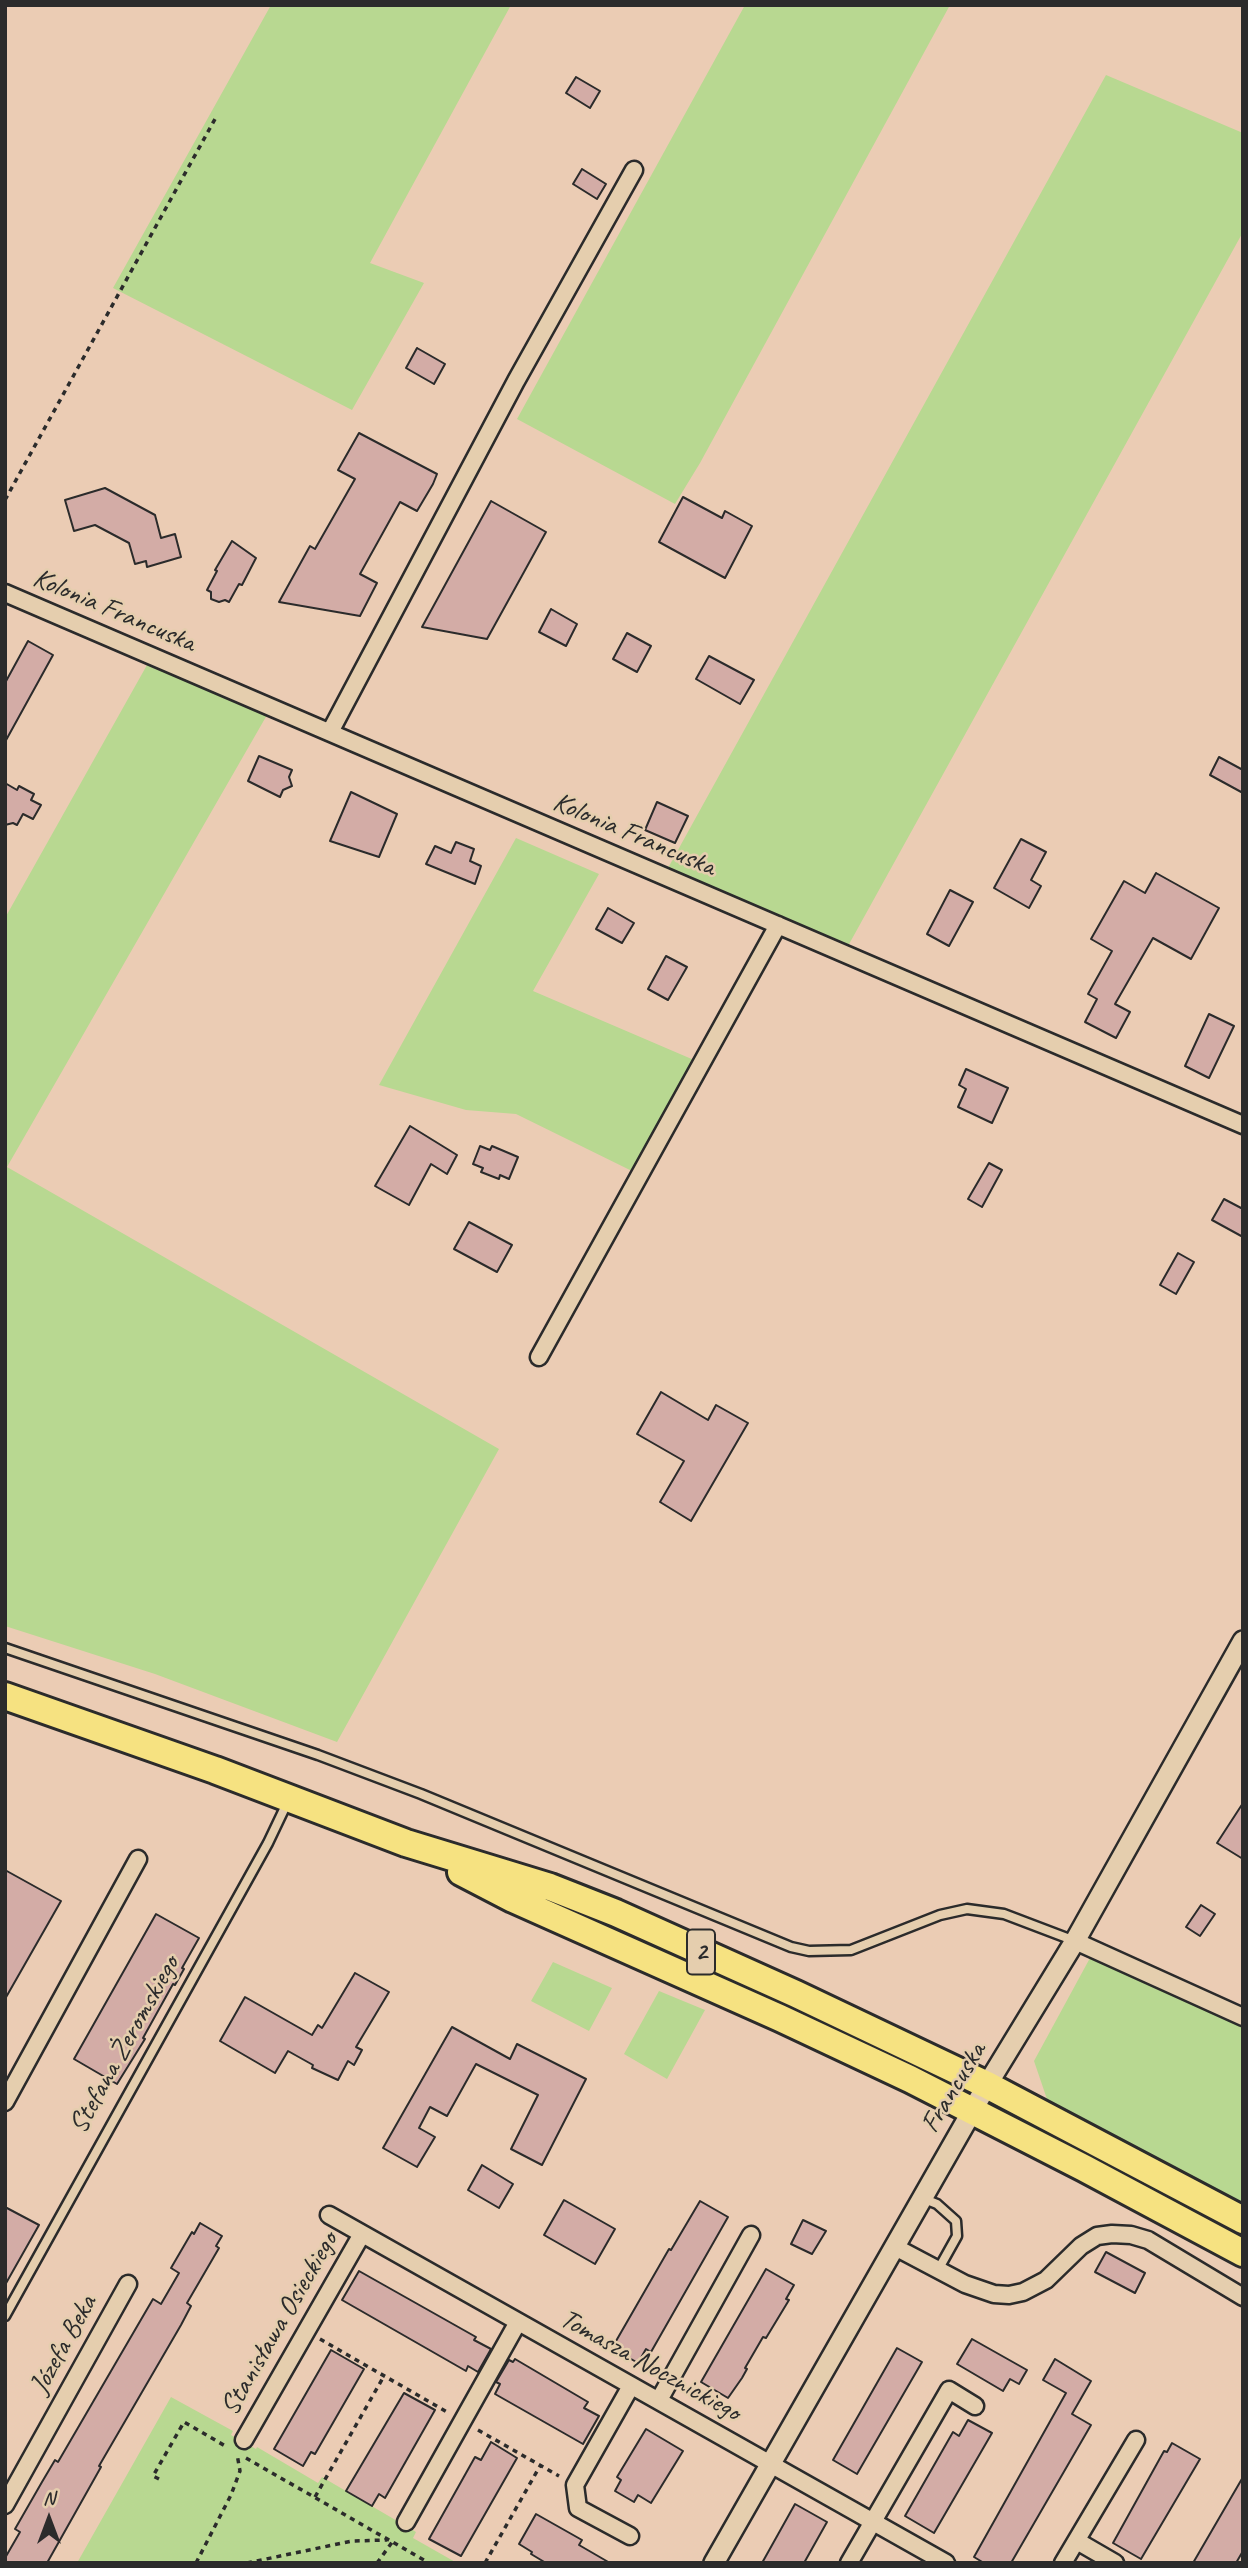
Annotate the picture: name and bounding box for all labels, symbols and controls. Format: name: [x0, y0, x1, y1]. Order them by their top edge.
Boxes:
street label: Kolonia Francuska: [28, 562, 200, 660]
street label: Kolonia Francuska: [548, 786, 720, 884]
road number: 2: [687, 1929, 715, 1974]
street label: Stefana Żeromskiego: [62, 1950, 188, 2140]
street label: Francuska: [914, 2037, 994, 2139]
street label: Stanisława Osieckiego: [214, 2226, 346, 2422]
street label: Józefa Beka: [23, 2290, 105, 2400]
street label: Tomasza Nocznickiego: [554, 2303, 746, 2429]
north arrow: [14, 2484, 84, 2554]
text: N: [43, 2486, 55, 2510]

